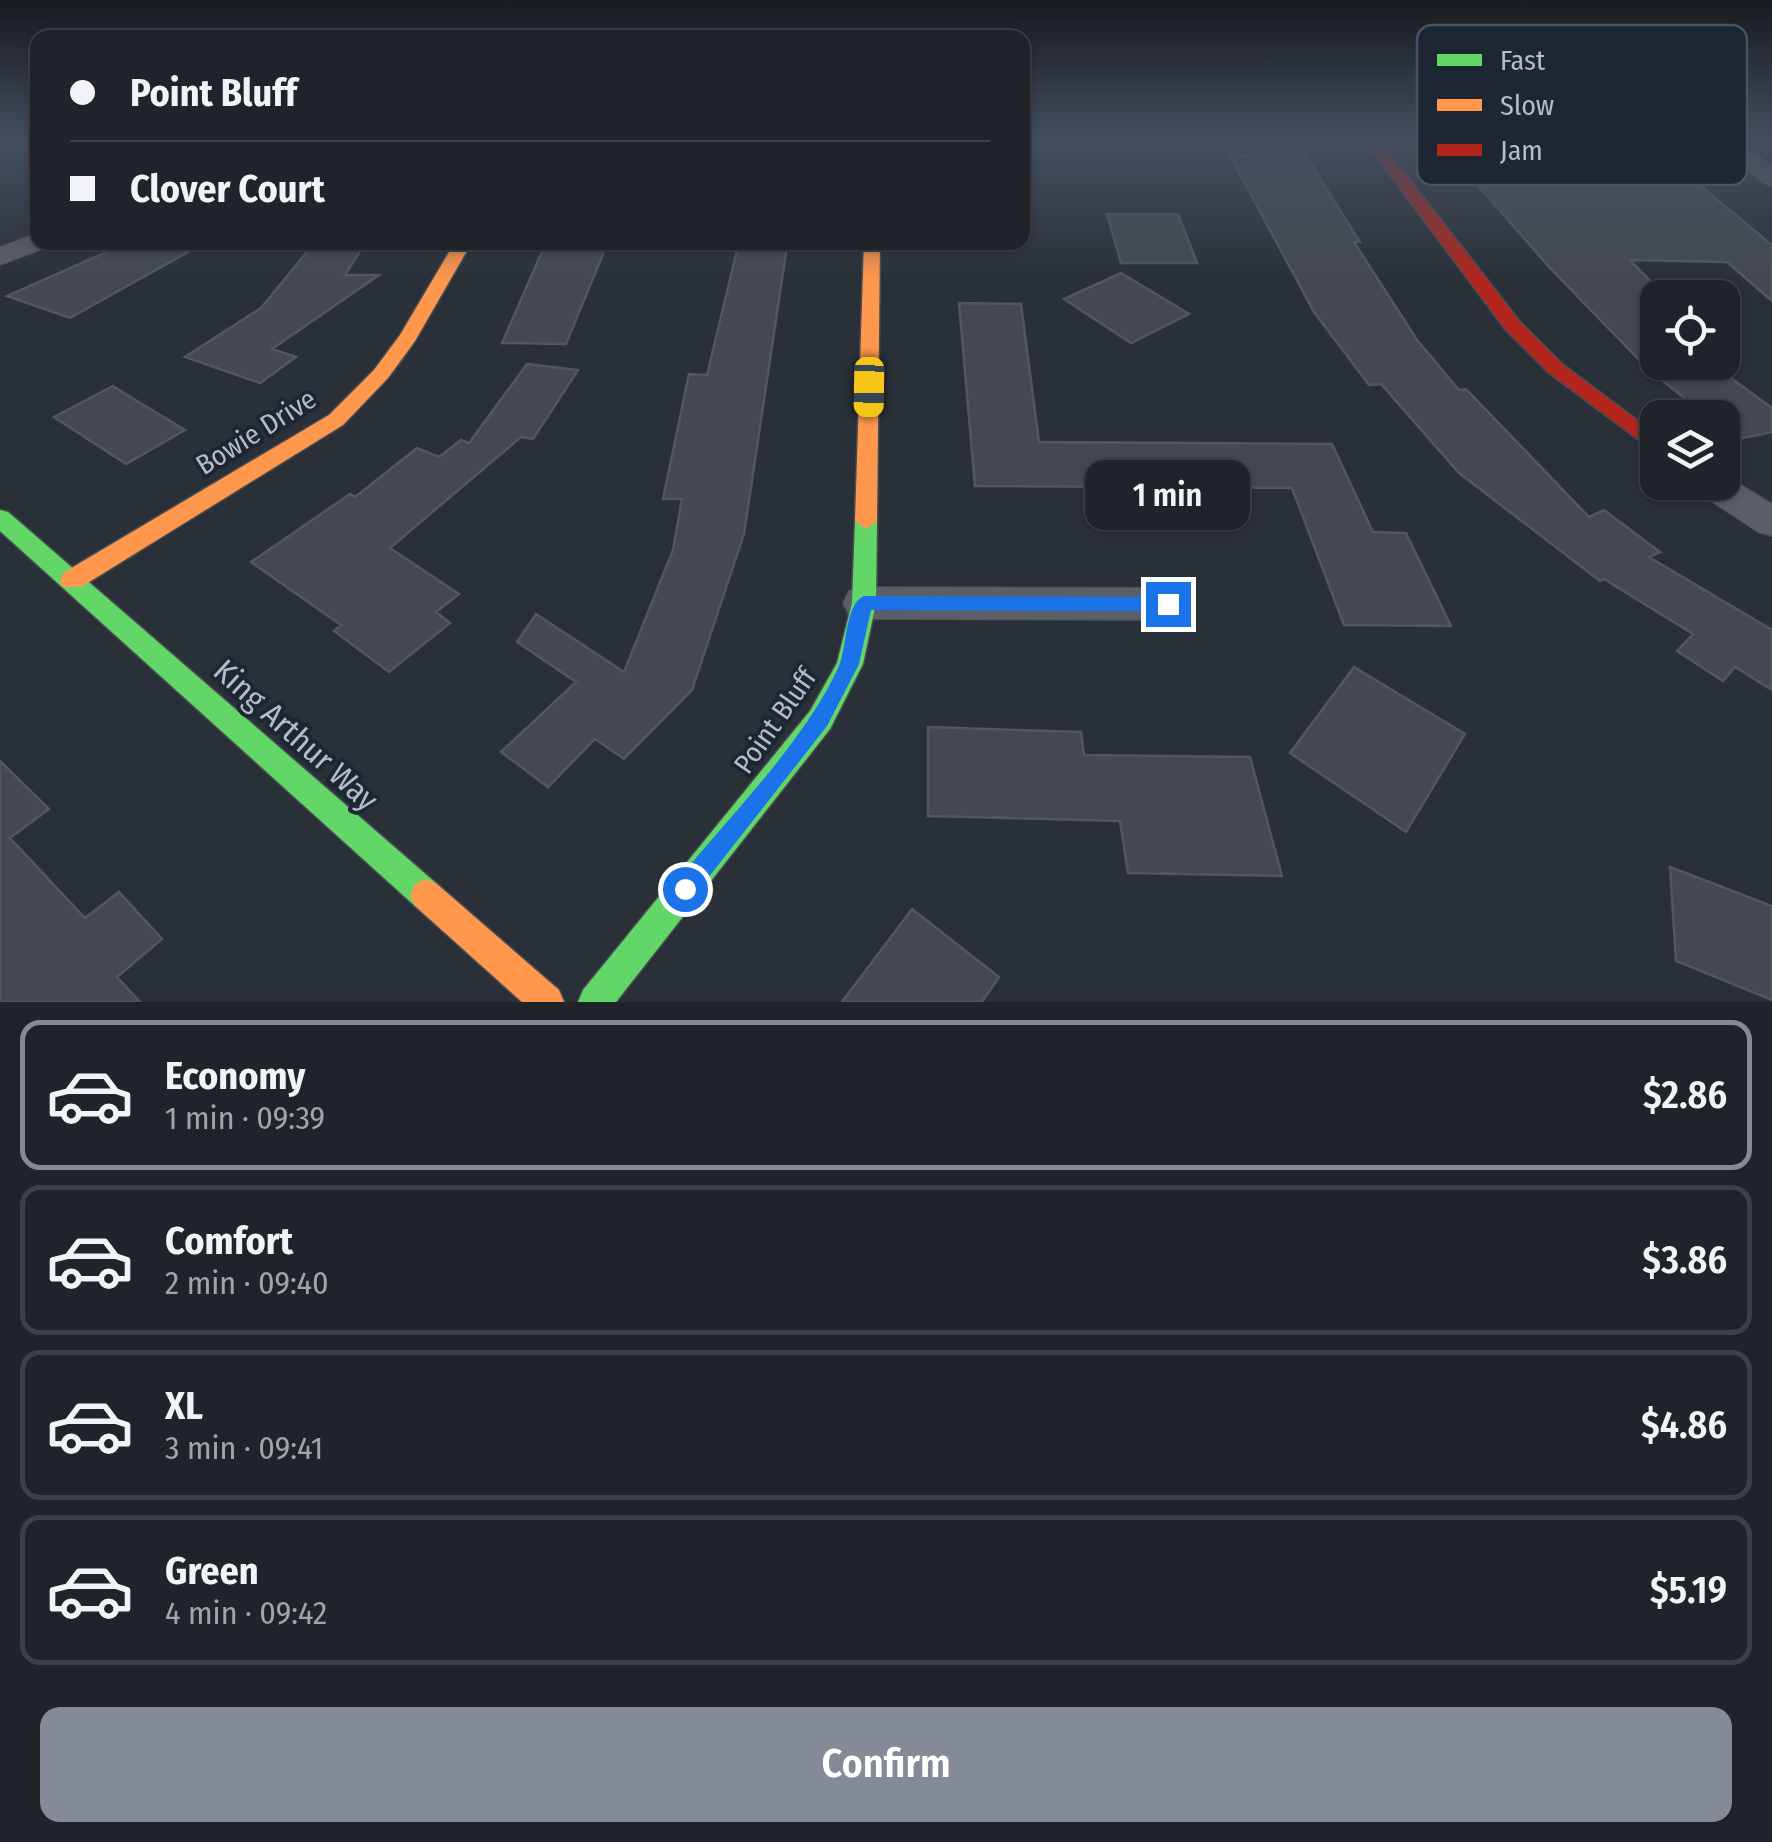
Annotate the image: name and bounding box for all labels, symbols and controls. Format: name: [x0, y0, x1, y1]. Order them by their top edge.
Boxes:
legend: [1417, 25, 1747, 185]
text: Fast: [1500, 44, 1546, 77]
text: Point Bluff: [130, 70, 297, 116]
text: Slow: [1500, 89, 1554, 122]
text: Jam: [1500, 134, 1543, 167]
text: Clover Court: [130, 166, 325, 212]
map controls: [1640, 280, 1740, 500]
button: locate: [1640, 280, 1740, 380]
car: [853, 357, 885, 417]
street label: Bowie Drive: [190, 382, 322, 482]
button: layers: [1640, 400, 1740, 500]
callout: 1 min: [1086, 459, 1250, 529]
text: 1 min: [1133, 476, 1202, 514]
route end: [1146, 582, 1191, 627]
street label: King Arthur Way: [206, 651, 386, 819]
street label: Point Bluff: [727, 660, 824, 780]
route start: [663, 867, 708, 912]
icon: car: [45, 1050, 135, 1140]
text: Economy: [165, 1053, 305, 1099]
text: $2.86: [1643, 1072, 1727, 1118]
text: 1 min · 09:39: [165, 1099, 325, 1137]
icon: car: [45, 1215, 135, 1305]
text: Comfort: [165, 1218, 293, 1264]
text: $3.86: [1642, 1237, 1727, 1283]
text: 2 min · 09:40: [165, 1264, 329, 1302]
icon: car: [45, 1380, 135, 1470]
text: XL: [165, 1383, 203, 1429]
text: $4.86: [1641, 1402, 1727, 1448]
text: 3 min · 09:41: [165, 1429, 323, 1467]
icon: car: [45, 1545, 135, 1635]
text: Green: [165, 1548, 259, 1594]
text: $5.19: [1650, 1567, 1727, 1613]
text: 4 min · 09:42: [165, 1594, 327, 1632]
button: Confirm: [40, 1707, 1732, 1822]

